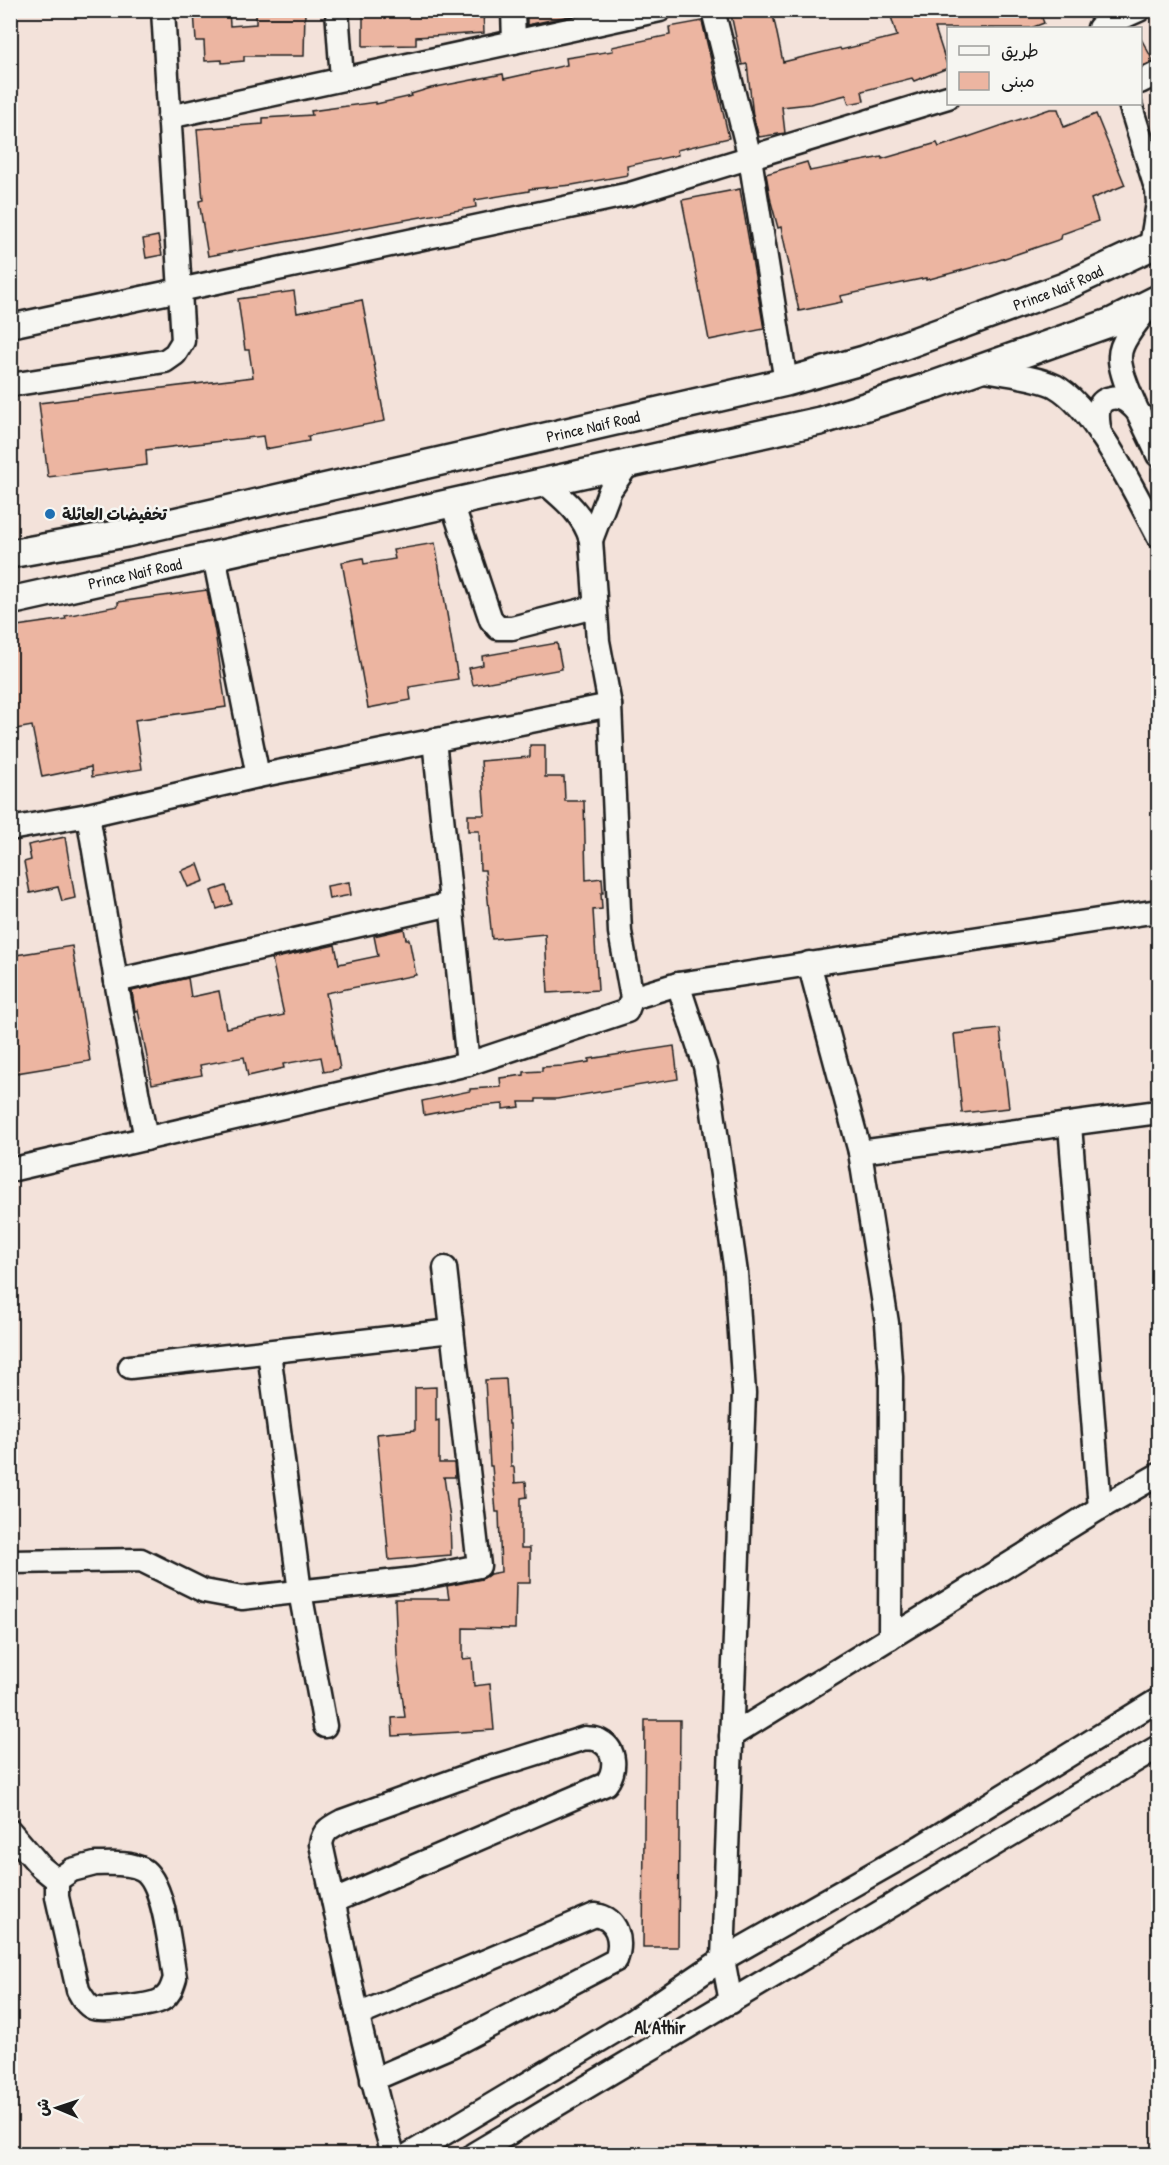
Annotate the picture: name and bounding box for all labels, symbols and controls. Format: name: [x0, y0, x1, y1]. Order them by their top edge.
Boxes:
legend: [947, 27, 1142, 105]
text: طريق: [1001, 38, 1039, 63]
text: مبنى: [1001, 68, 1035, 93]
street label: Prince Naif Road: [1010, 259, 1106, 316]
street label: Prince Naif Road: [544, 405, 642, 447]
place label: تخفيضات العائلة: [62, 503, 168, 525]
marker: تخفيضات العائلة: [43, 507, 57, 521]
street label: Prince Naif Road: [86, 552, 184, 594]
district label: Al Athir: [634, 2015, 686, 2040]
north arrow: [27, 2078, 87, 2138]
text: ش: [31, 2098, 53, 2117]

